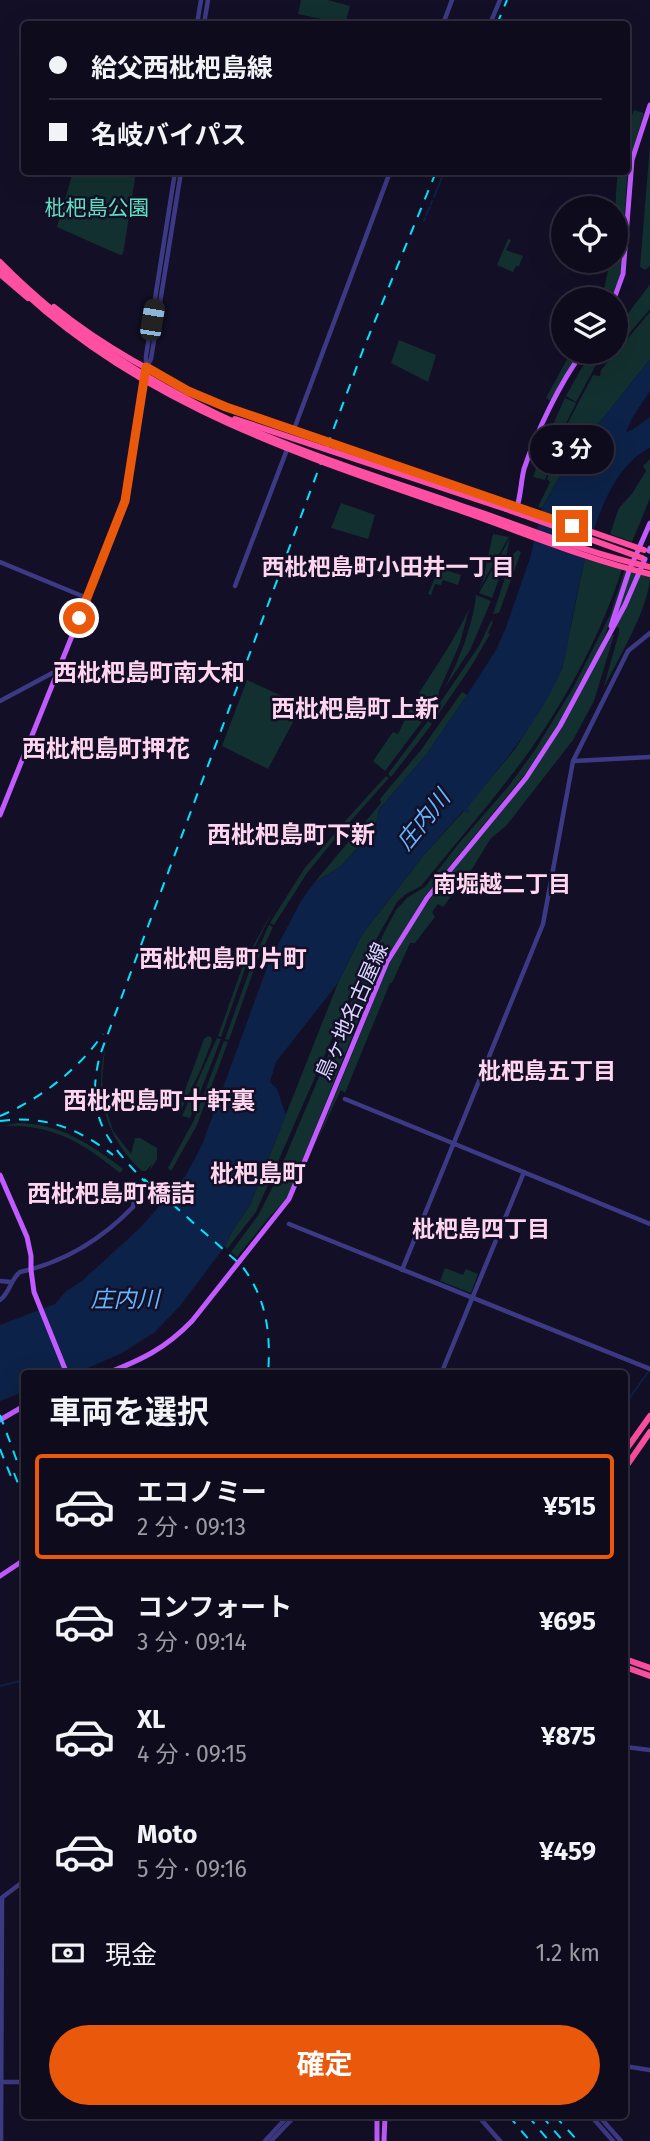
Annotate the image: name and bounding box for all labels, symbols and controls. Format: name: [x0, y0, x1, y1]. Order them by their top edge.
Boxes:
text: 給父西枇杷島線: [91, 53, 273, 84]
text: 名岐バイパス: [91, 120, 246, 151]
park label: 枇杷島公園: [45, 195, 150, 221]
map controls: [551, 196, 628, 364]
button: locate: [551, 196, 628, 273]
button: layers: [551, 287, 628, 364]
car: [139, 298, 166, 342]
callout: 3 分: [530, 424, 614, 474]
text: 3 分: [552, 435, 592, 463]
route end: [556, 510, 588, 542]
district label: 西枇杷島町小田井一丁目: [262, 553, 515, 581]
route start: [63, 602, 95, 634]
district label: 西枇杷島町南大和: [53, 659, 245, 687]
district label: 西枇杷島町上新: [271, 695, 439, 723]
district label: 西枇杷島町押花: [22, 735, 190, 763]
water label: 庄内川: [390, 782, 457, 856]
district label: 西枇杷島町下新: [207, 821, 375, 849]
district label: 南堀越二丁目: [433, 870, 571, 898]
street label: 鳥ヶ地名古屋線: [310, 939, 394, 1083]
district label: 西枇杷島町片町: [139, 945, 307, 973]
district label: 枇杷島五丁目: [478, 1057, 616, 1085]
district label: 西枇杷島町十軒裏: [63, 1087, 255, 1115]
district label: 枇杷島町: [210, 1160, 306, 1188]
district label: 西枇杷島町橋詰: [27, 1180, 195, 1208]
district label: 枇杷島四丁目: [412, 1215, 550, 1243]
water label: 庄内川: [91, 1285, 163, 1313]
text: 車両を選択: [49, 1393, 209, 1431]
icon: car: [53, 1475, 116, 1538]
text: エコノミー: [137, 1477, 267, 1508]
text: ¥515: [543, 1491, 596, 1522]
text: 2 分 · 09:13: [137, 1513, 246, 1541]
icon: car: [53, 1590, 116, 1653]
text: コンフォート: [137, 1592, 292, 1623]
text: ¥695: [539, 1606, 596, 1637]
text: 3 分 · 09:14: [137, 1628, 247, 1656]
text: XL: [137, 1704, 165, 1735]
icon: car: [53, 1705, 116, 1768]
text: ¥875: [541, 1721, 596, 1752]
text: 4 分 · 09:15: [137, 1740, 247, 1768]
text: Moto: [137, 1819, 197, 1850]
icon: car: [53, 1820, 116, 1883]
text: ¥459: [539, 1836, 596, 1867]
text: 5 分 · 09:16: [137, 1855, 247, 1883]
icon: cash: [49, 1934, 87, 1972]
text: 1.2 km: [536, 1939, 600, 1967]
text: 現金: [105, 1940, 157, 1971]
button: 確定: [49, 2025, 600, 2105]

